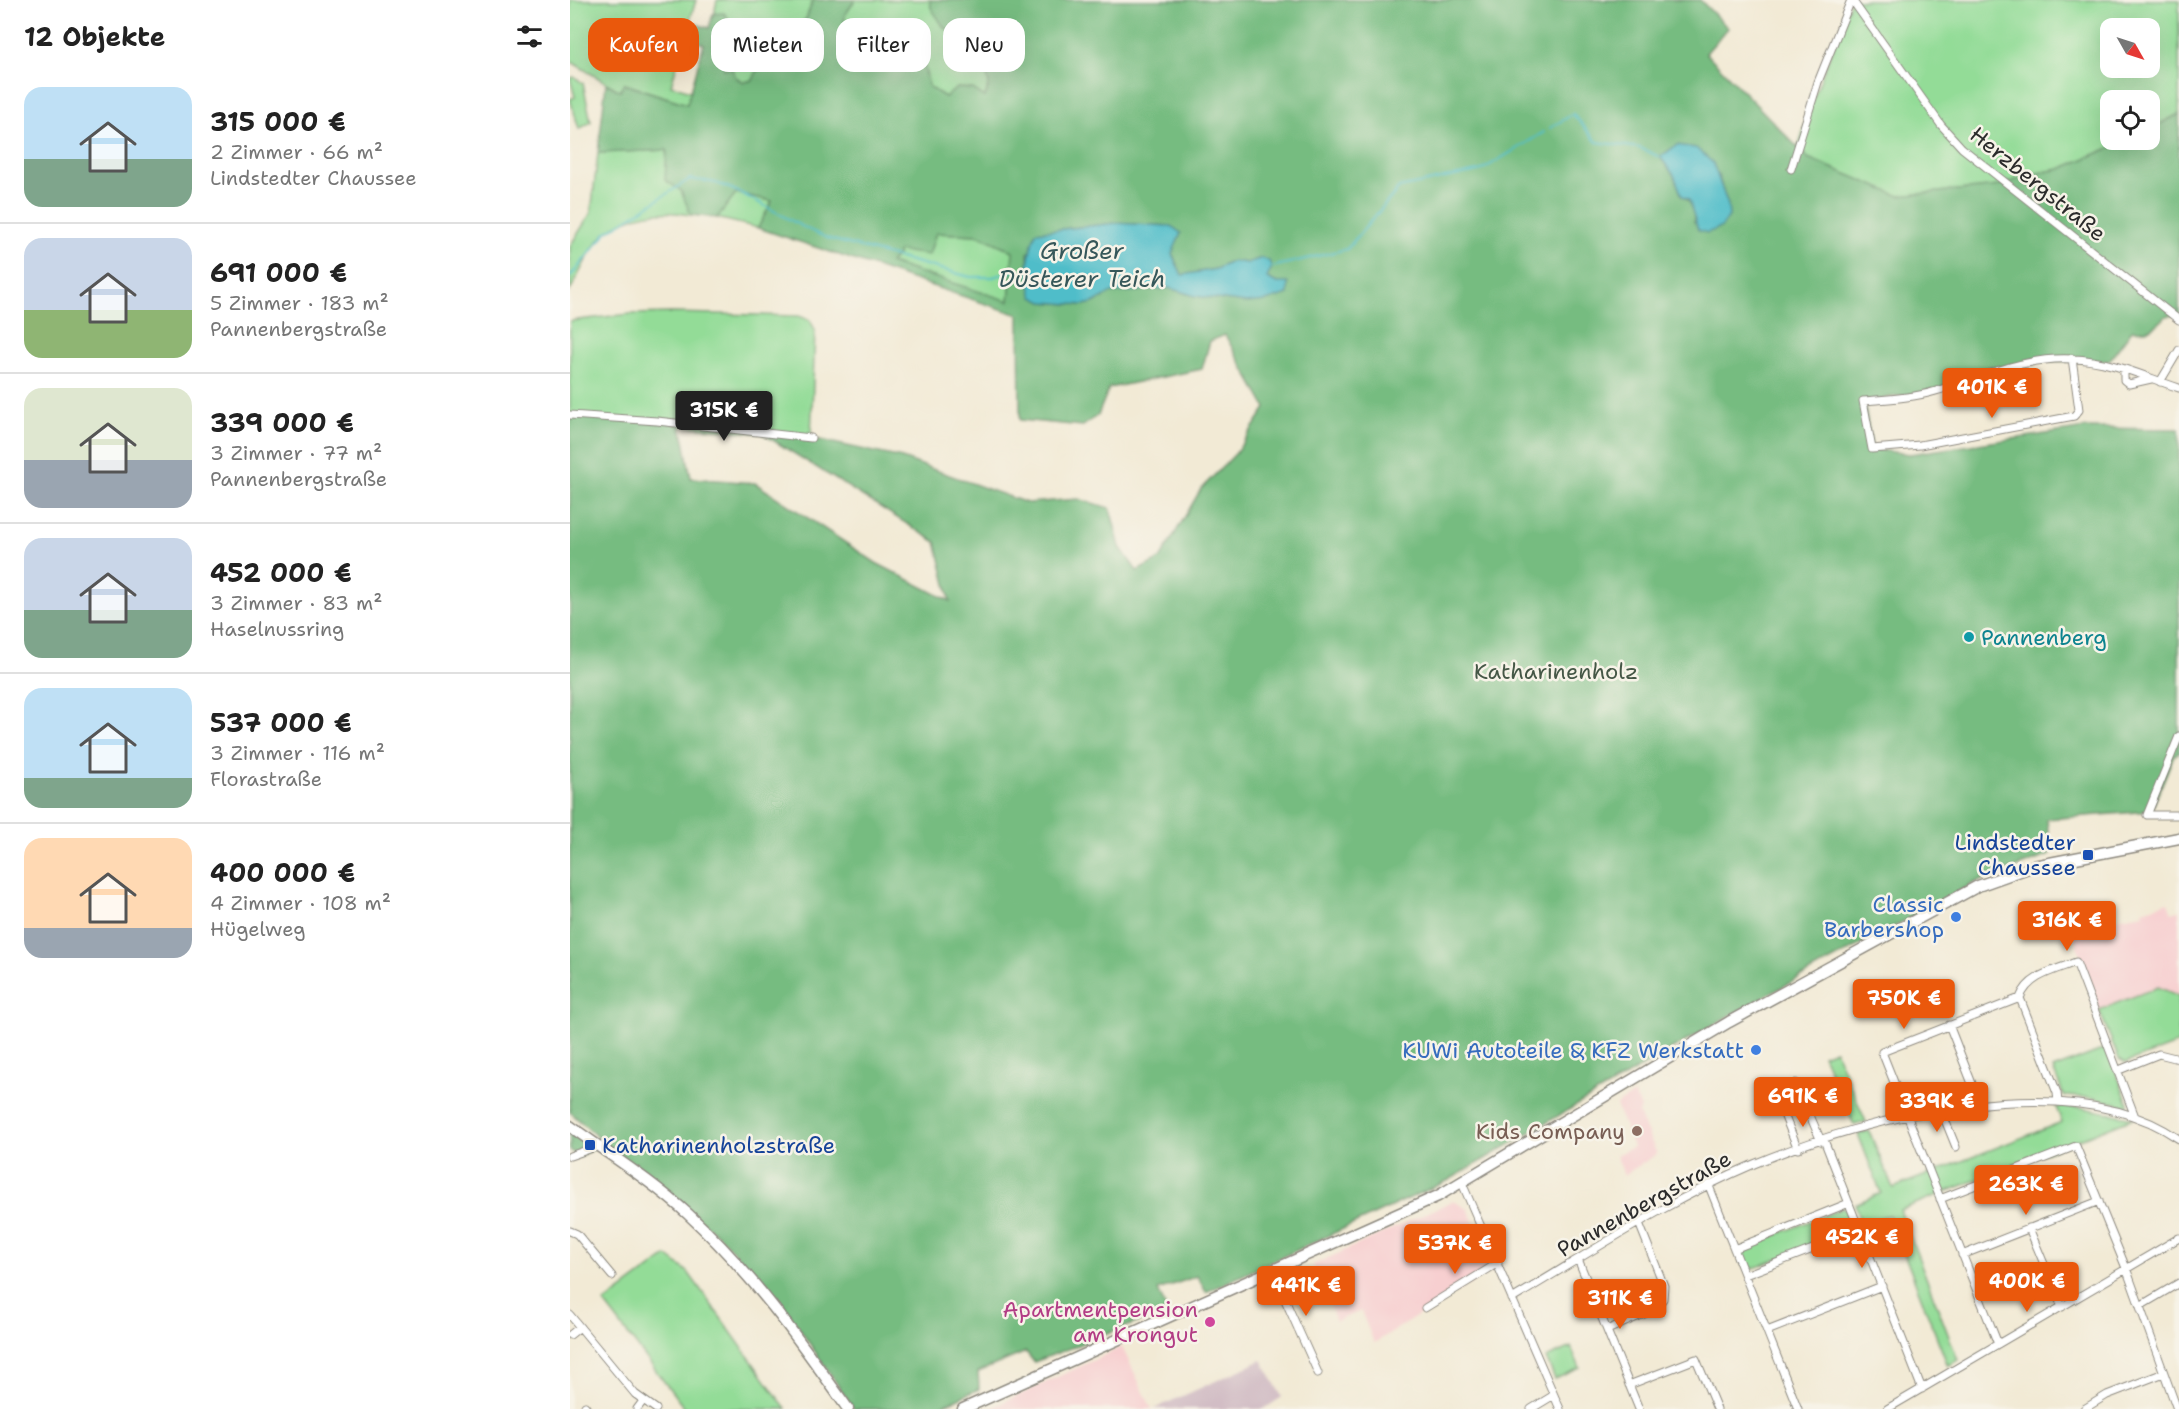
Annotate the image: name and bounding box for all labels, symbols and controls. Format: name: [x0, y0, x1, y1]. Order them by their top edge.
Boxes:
chip: Kaufen: [588, 18, 699, 72]
chip: Mieten: [711, 18, 824, 72]
chip: Filter: [836, 18, 931, 72]
chip: Neu: [943, 18, 1025, 72]
north arrow: [2100, 18, 2160, 78]
map controls: [2100, 18, 2160, 150]
text: 12 Objekte: [24, 19, 165, 54]
icon: filters: [513, 20, 546, 53]
button: locate: [2100, 90, 2160, 150]
text: 315 000 €: [210, 104, 346, 139]
icon: home: [72, 111, 144, 183]
street label: Herzbergstraße: [1964, 120, 2112, 248]
text: 2 Zimmer · 66 m²: [210, 139, 383, 165]
text: Lindstedter Chaussee: [210, 165, 417, 191]
water label: Großer Düsterer Teich: [998, 235, 1166, 295]
text: 691 000 €: [210, 255, 347, 290]
icon: home: [72, 262, 144, 334]
text: 5 Zimmer · 183 m²: [210, 290, 389, 316]
text: Pannenbergstraße: [210, 316, 387, 342]
pin: 401K €: [1943, 368, 2041, 419]
text: 401K €: [1956, 374, 2028, 400]
pin: 315K €: [675, 391, 773, 442]
text: 315K €: [689, 397, 759, 423]
text: 339 000 €: [210, 405, 354, 440]
icon: home: [72, 412, 144, 484]
text: 3 Zimmer · 77 m²: [210, 440, 382, 466]
text: Pannenbergstraße: [210, 466, 387, 492]
text: 452 000 €: [210, 555, 352, 590]
icon: home: [72, 562, 144, 634]
text: 3 Zimmer · 83 m²: [210, 590, 382, 616]
text: Haselnussring: [210, 616, 344, 642]
place label: Pannenberg: [1981, 623, 2107, 652]
marker: Pannenberg: [1962, 630, 1976, 644]
park label: Katharinenholz: [1474, 657, 1638, 686]
text: 537 000 €: [210, 705, 352, 740]
icon: home: [72, 712, 144, 784]
text: 3 Zimmer · 116 m²: [210, 740, 385, 766]
text: Florastraße: [210, 766, 322, 792]
place label: Lindstedter Chaussee: [1954, 828, 2076, 882]
marker: Lindstedter Chaussee: [2081, 848, 2095, 862]
text: 400 000 €: [210, 855, 355, 890]
icon: home: [72, 862, 144, 934]
text: 4 Zimmer · 108 m²: [210, 890, 391, 916]
place label: Classic Barbershop: [1824, 890, 1944, 944]
pin: 316K €: [2018, 901, 2116, 952]
text: 316K €: [2032, 907, 2102, 933]
marker: Classic Barbershop: [1949, 910, 1963, 924]
text: Hügelweg: [210, 916, 306, 942]
pin: 750K €: [1855, 979, 1953, 1030]
text: 750K €: [1867, 985, 1941, 1011]
place label: KUWi Autoteile & KFZ Werkstatt: [1402, 1036, 1744, 1065]
marker: KUWi Autoteile & KFZ Werkstatt: [1749, 1043, 1763, 1057]
pin: 691K €: [1754, 1077, 1852, 1128]
pin: 339K €: [1888, 1082, 1986, 1133]
text: 691K €: [1768, 1083, 1838, 1109]
text: 339K €: [1899, 1088, 1975, 1114]
place label: Kids Company: [1476, 1117, 1625, 1146]
marker: Kids Company: [1630, 1124, 1644, 1138]
place label: Katharinenholzstraße: [602, 1131, 835, 1160]
marker: Katharinenholzstraße: [583, 1138, 597, 1152]
street label: Pannenbergstraße: [1552, 1144, 1736, 1264]
pin: 263K €: [1977, 1165, 2075, 1216]
text: 263K €: [1988, 1171, 2064, 1197]
pin: 452K €: [1813, 1218, 1911, 1269]
pin: 537K €: [1406, 1224, 1504, 1275]
text: 452K €: [1825, 1224, 1899, 1250]
text: 537K €: [1418, 1230, 1492, 1256]
pin: 400K €: [1978, 1262, 2076, 1313]
pin: 441K €: [1257, 1266, 1355, 1317]
text: 400K €: [1989, 1268, 2065, 1294]
text: 441K €: [1271, 1272, 1341, 1298]
pin: 311K €: [1571, 1279, 1669, 1330]
text: 311K €: [1587, 1285, 1653, 1311]
place label: Apartmentpension am Krongut: [1002, 1295, 1198, 1349]
marker: Apartmentpension am Krongut: [1203, 1315, 1217, 1329]

